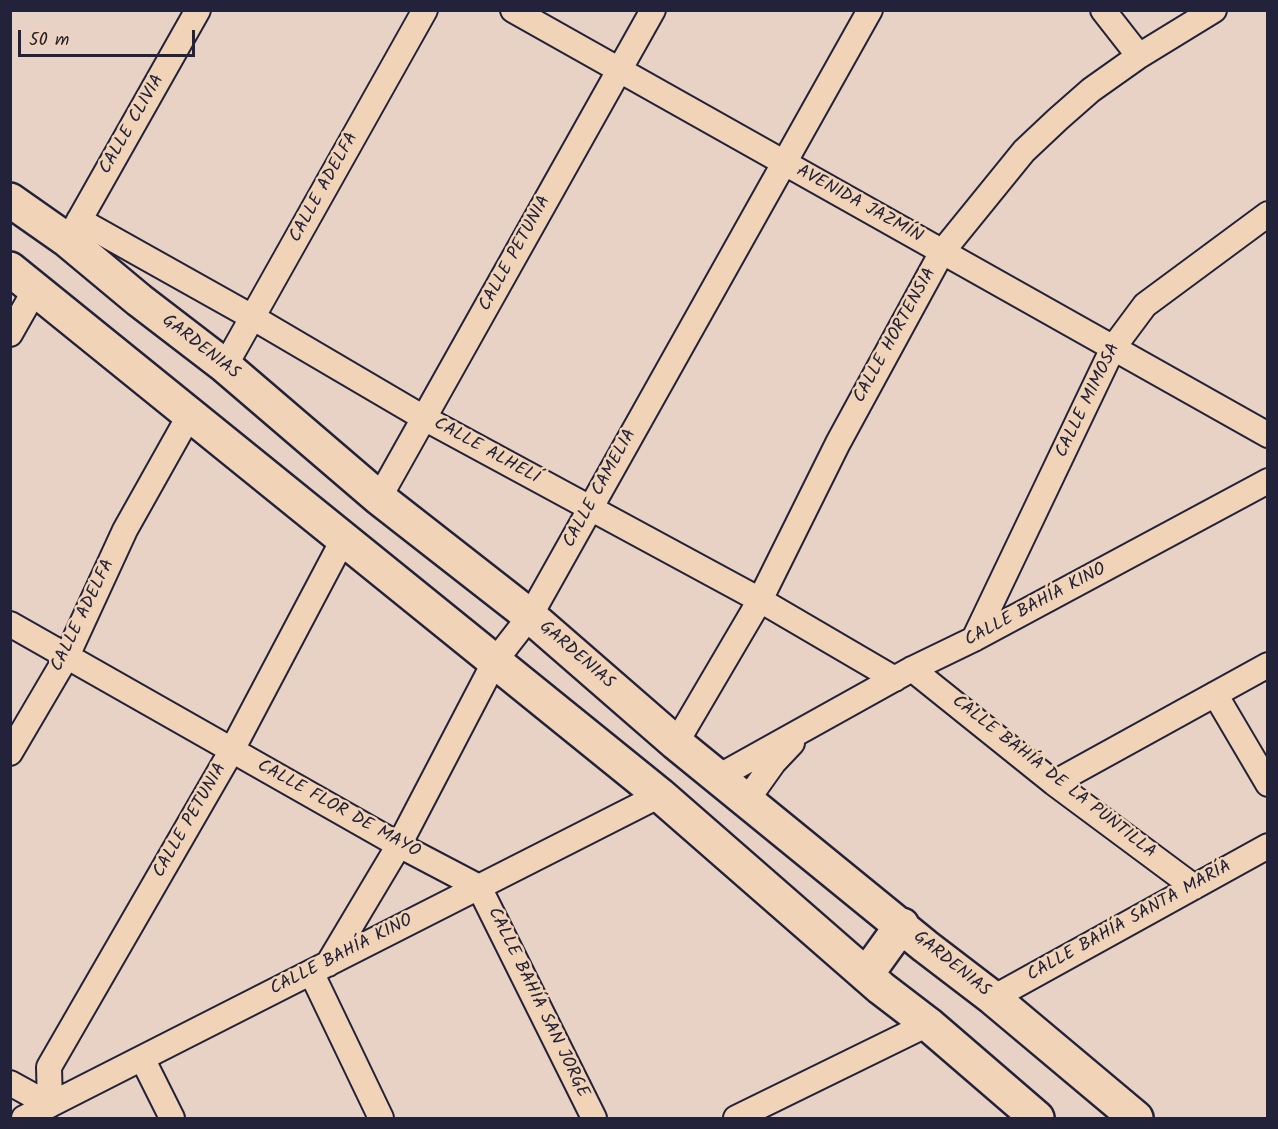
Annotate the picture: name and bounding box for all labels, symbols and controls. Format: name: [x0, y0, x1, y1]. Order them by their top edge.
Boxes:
scale bar: [21, 18, 198, 56]
text: 50 m: [29, 26, 69, 55]
street label: CALLE CLIVIA: [96, 71, 170, 179]
street label: CALLE ADELFA: [286, 129, 364, 247]
street label: AVENIDA JAZMÍN: [792, 161, 926, 249]
street label: CALLE PETUNIA: [475, 193, 557, 315]
street label: CALLE HORTENSIA: [850, 265, 942, 407]
street label: GARDENIAS: [157, 311, 243, 385]
street label: CALLE MIMOSA: [1052, 340, 1126, 462]
street label: CALLE ALHELÍ: [429, 414, 543, 490]
street label: CALLE CAMELIA: [560, 426, 642, 552]
street label: CALLE ADELFA: [47, 556, 121, 676]
street label: CALLE BAHÍA KINO: [962, 560, 1110, 652]
street label: GARDENIAS: [534, 617, 618, 695]
street label: CALLE BAHÍA DE LA PUNTILLA: [947, 692, 1159, 864]
street label: CALLE FLOR DE MAYO: [253, 756, 423, 864]
street label: CALLE PETUNIA: [150, 760, 232, 882]
street label: CALLE BAHÍA SANTA MARÍA: [1024, 857, 1236, 987]
street label: CALLE BAHÍA SAN JORGE: [482, 904, 592, 1102]
street label: CALLE BAHÍA KINO: [267, 911, 417, 1001]
street label: GARDENIAS: [908, 927, 994, 1003]

